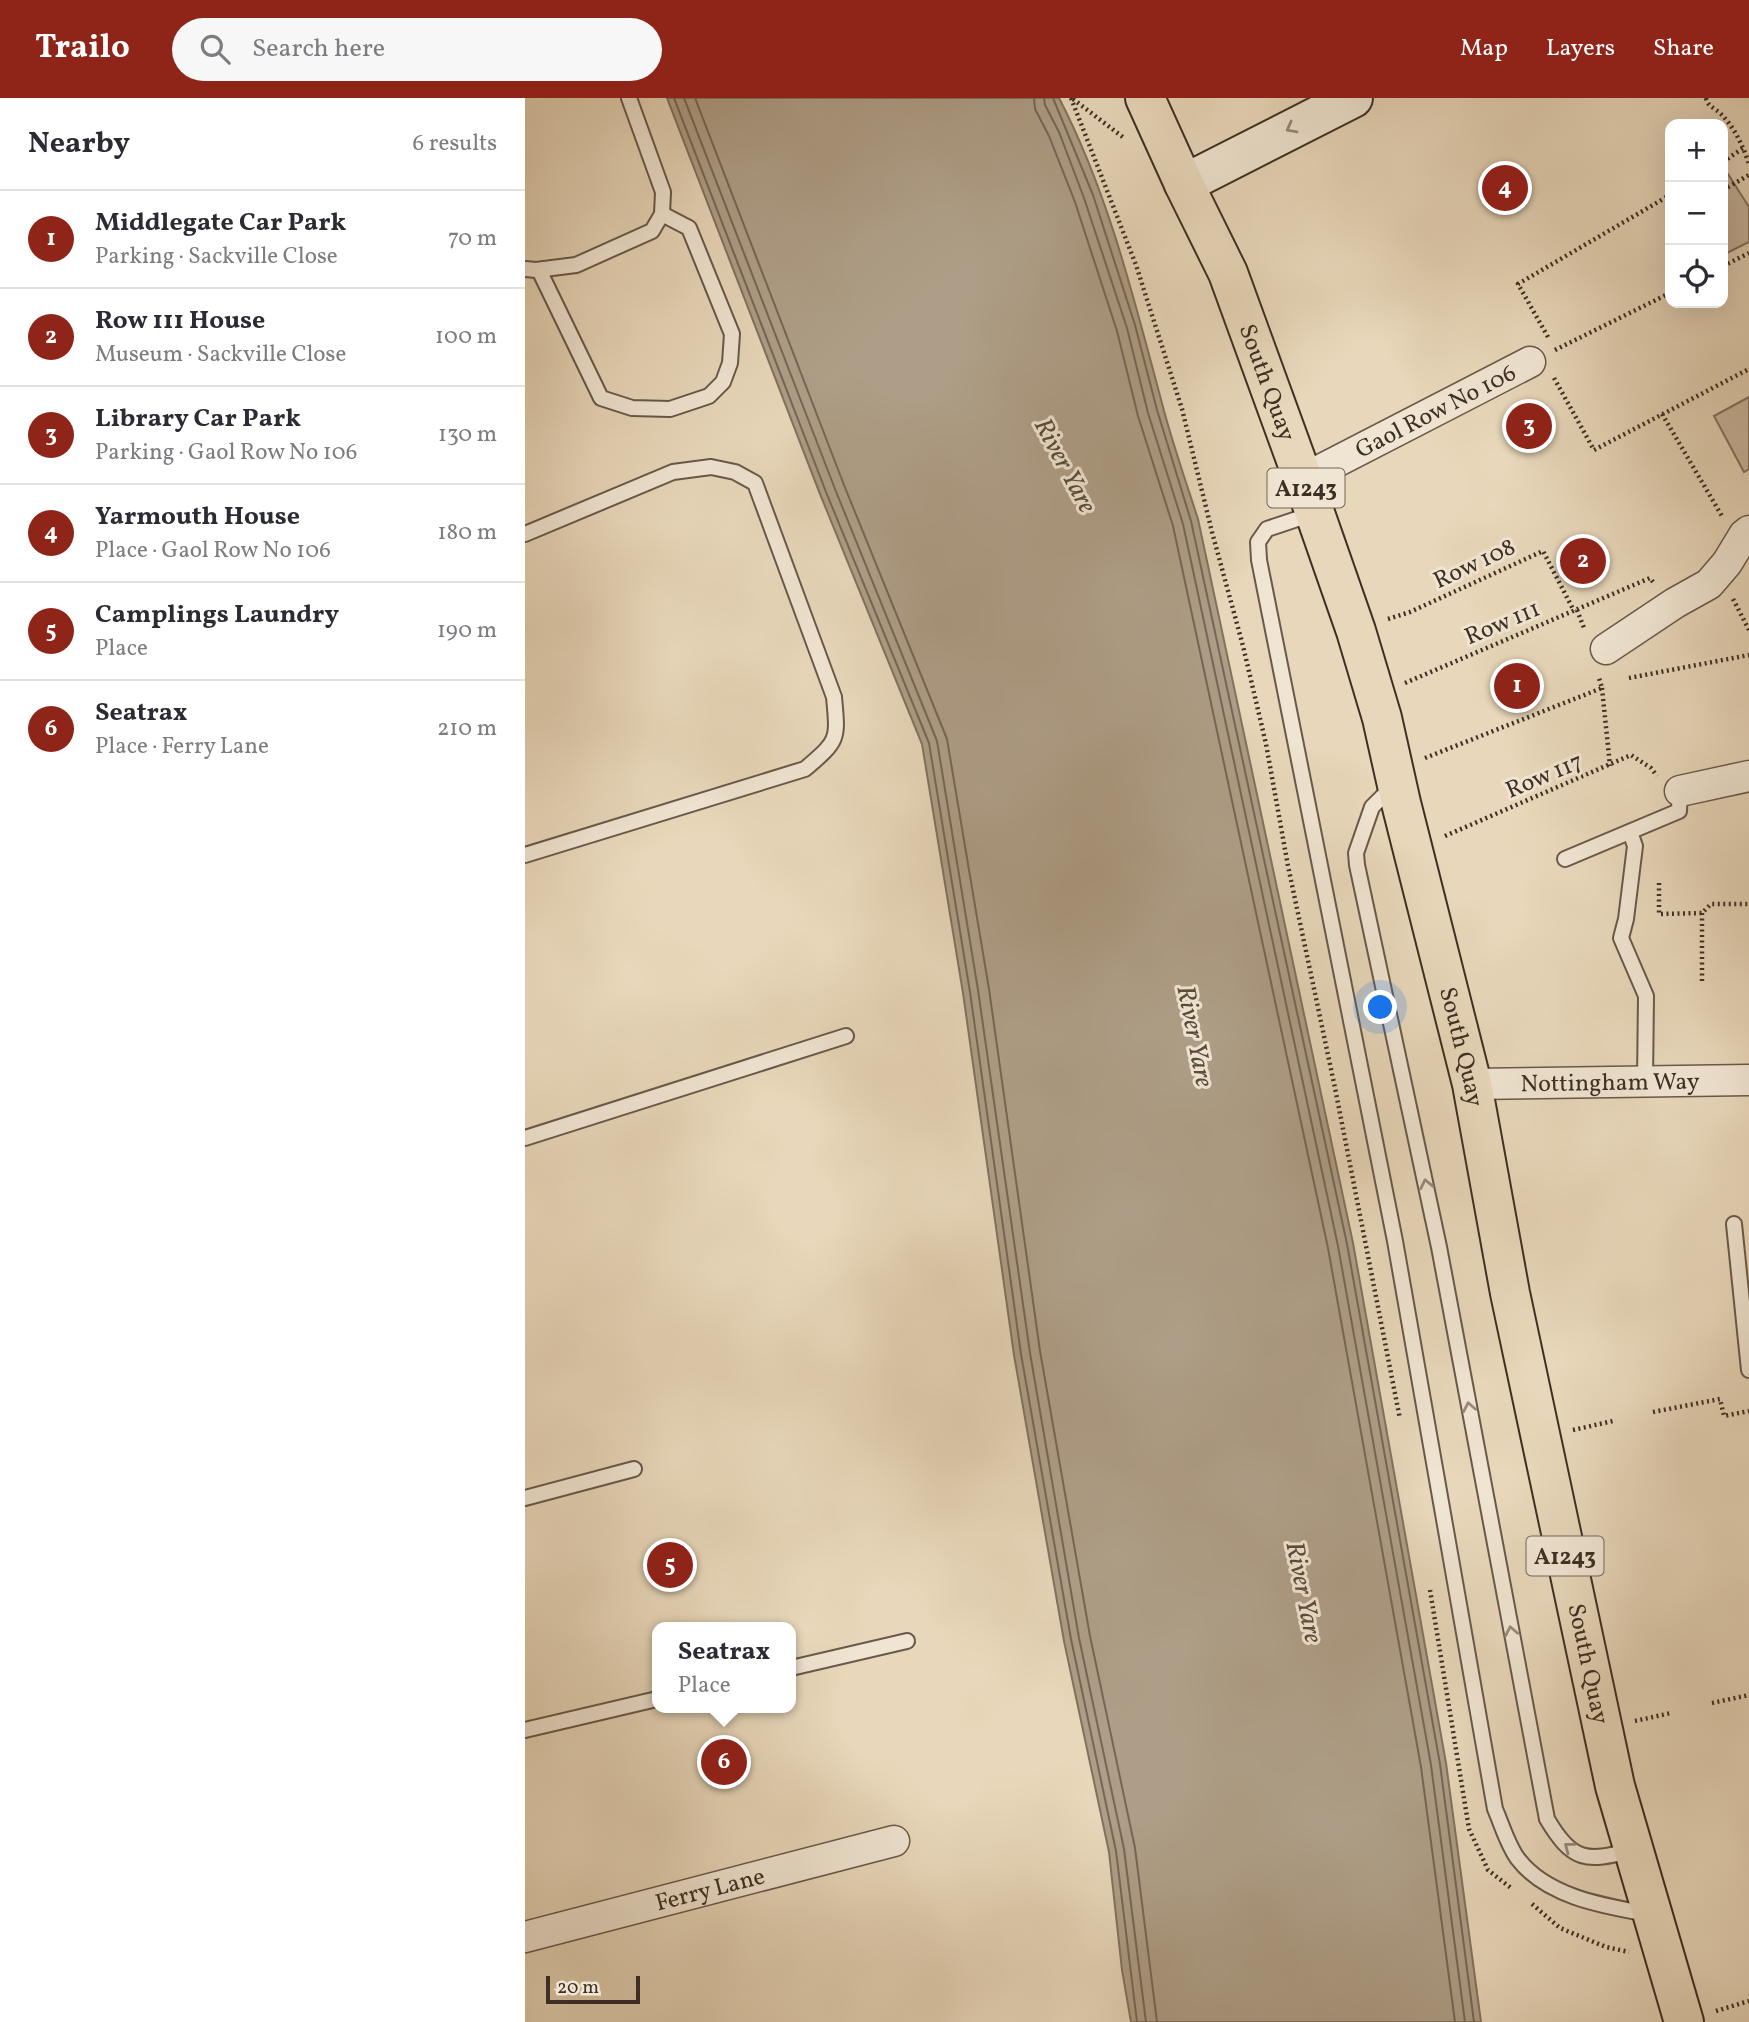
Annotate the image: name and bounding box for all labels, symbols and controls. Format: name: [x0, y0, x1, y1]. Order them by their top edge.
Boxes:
search box: [172, 18, 662, 81]
text: Trailo: [35, 26, 130, 72]
icon: search: [196, 30, 234, 68]
text: Search here: [252, 31, 385, 67]
text: Map: [1460, 32, 1508, 66]
text: Layers: [1546, 32, 1615, 66]
text: Share: [1653, 32, 1714, 66]
map controls: [1665, 119, 1728, 308]
button: +: [1665, 119, 1728, 182]
one-way arrow: [1286, 120, 1299, 133]
text: Nearby: [28, 123, 130, 165]
text: 6 results: [413, 128, 497, 160]
pin: 4: [1482, 162, 1528, 214]
button: −: [1665, 182, 1728, 245]
text: Middlegate Car Park: [95, 205, 346, 241]
text: 1: [46, 223, 56, 255]
text: 70 m: [448, 223, 497, 255]
text: Parking · Sackville Close: [95, 241, 338, 273]
button: locate: [1665, 245, 1728, 308]
text: Row 111 House: [95, 303, 265, 339]
street label: South Quay: [1229, 320, 1303, 446]
text: 2: [45, 321, 57, 353]
text: 100 m: [435, 321, 497, 353]
text: Museum · Sackville Close: [95, 339, 346, 371]
street label: Gaol Row No 106: [1350, 357, 1523, 468]
pin: 3: [1506, 400, 1552, 452]
text: Library Car Park: [95, 401, 301, 437]
water label: River Yare: [1024, 412, 1104, 520]
text: 3: [45, 419, 57, 451]
text: 130 m: [438, 419, 497, 451]
text: Parking · Gaol Row No 106: [95, 437, 357, 469]
road number: A1243: [1267, 468, 1345, 508]
text: Yarmouth House: [95, 499, 300, 535]
text: 4: [44, 517, 58, 549]
text: 180 m: [438, 517, 497, 549]
street label: Row 108: [1428, 531, 1521, 599]
text: Place · Gaol Row No 106: [95, 535, 331, 567]
pin: 2: [1560, 535, 1606, 587]
street label: Row 111: [1460, 593, 1546, 655]
text: Camplings Laundry: [95, 597, 339, 633]
text: 5: [45, 615, 57, 647]
text: 190 m: [437, 615, 497, 647]
text: Place: [95, 633, 148, 665]
pin: 1: [1494, 660, 1540, 712]
text: Seatrax: [95, 695, 188, 731]
text: 6: [45, 713, 57, 745]
text: 210 m: [437, 713, 497, 745]
text: Place · Ferry Lane: [95, 731, 269, 763]
street label: Row 117: [1501, 745, 1589, 808]
water label: River Yare: [1167, 983, 1222, 1091]
street label: South Quay: [1429, 983, 1491, 1110]
your location: [1363, 990, 1397, 1024]
street label: Nottingham Way: [1520, 1066, 1700, 1102]
one-way arrow: [1419, 1178, 1434, 1190]
one-way arrow: [1462, 1401, 1477, 1413]
road number: A1243: [1527, 1536, 1603, 1576]
pin: 5: [647, 1539, 693, 1591]
water label: River Yare: [1276, 1539, 1331, 1647]
street label: South Quay: [1558, 1601, 1616, 1727]
popup: [652, 1622, 796, 1713]
one-way arrow: [1504, 1625, 1519, 1637]
text: Seatrax: [678, 1634, 770, 1670]
text: Place: [678, 1670, 731, 1702]
pin: 6: [701, 1736, 747, 1788]
one-way arrow: [1564, 1842, 1577, 1855]
street label: Ferry Lane: [652, 1860, 769, 1921]
scale bar: [546, 1973, 641, 2005]
text: 20 m: [557, 1975, 599, 2001]

